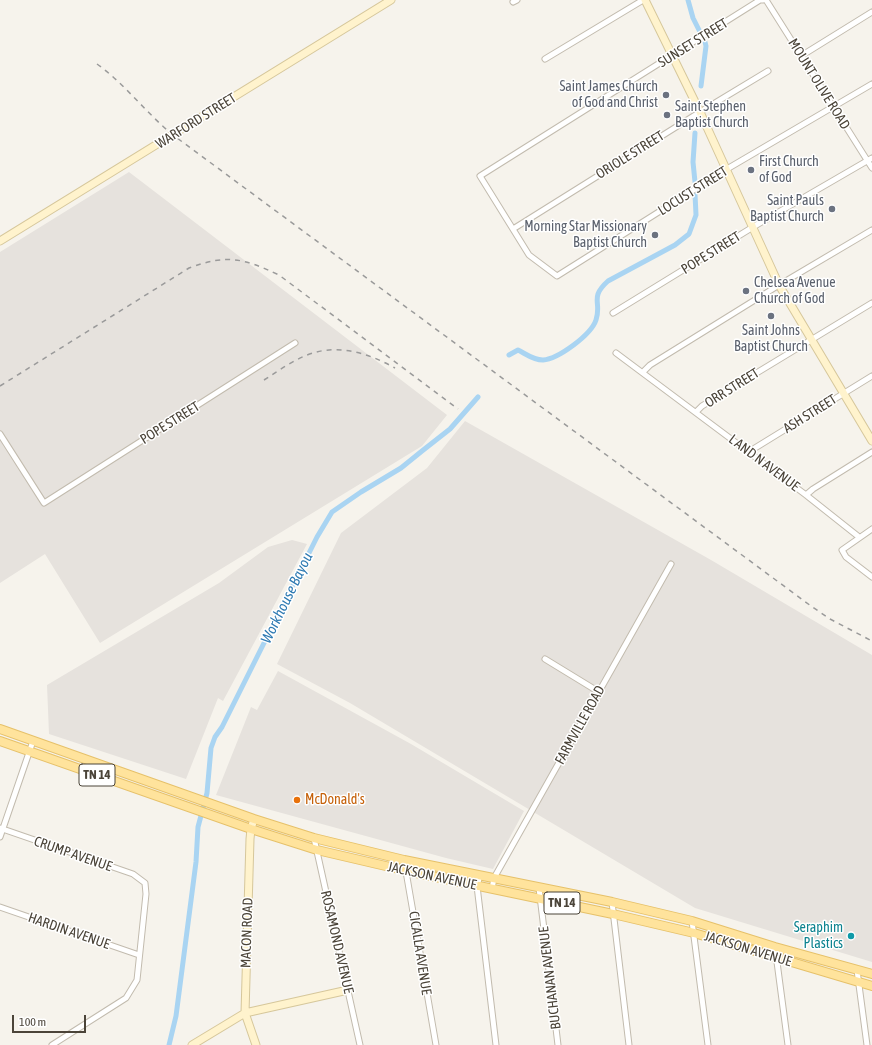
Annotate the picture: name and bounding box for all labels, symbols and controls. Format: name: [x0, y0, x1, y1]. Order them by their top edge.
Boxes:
street label: SUNSET STREET: [655, 15, 731, 71]
street label: MOUNT OLIVE ROAD: [784, 36, 854, 132]
place label: Saint James Church of God and Christ: [559, 79, 658, 112]
street label: WARFORD STREET: [153, 90, 239, 152]
marker: Saint James Church of God and Christ: [661, 90, 671, 100]
place label: Saint Stephen Baptist Church: [675, 99, 749, 132]
marker: Saint Stephen Baptist Church: [662, 110, 672, 120]
street label: ORIOLE STREET: [593, 127, 667, 183]
place label: First Church of God: [759, 154, 819, 186]
street label: LOCUST STREET: [655, 163, 731, 219]
marker: First Church of God: [746, 165, 756, 175]
place label: Saint Pauls Baptist Church: [750, 193, 824, 226]
marker: Saint Pauls Baptist Church: [827, 204, 837, 214]
place label: Morning Star Missionary Baptist Church: [524, 219, 647, 252]
street label: POPE STREET: [678, 228, 744, 278]
marker: Morning Star Missionary Baptist Church: [650, 230, 660, 240]
place label: Chelsea Avenue Church of God: [754, 275, 836, 308]
marker: Chelsea Avenue Church of God: [741, 286, 751, 296]
marker: Saint Johns Baptist Church: [766, 311, 776, 321]
place label: Saint Johns Baptist Church: [734, 323, 808, 356]
street label: ORR STREET: [702, 365, 762, 411]
street label: ASH STREET: [780, 391, 840, 437]
street label: POPE STREET: [137, 398, 203, 448]
street label: L AND N AVENUE: [725, 431, 803, 495]
water label: Workhouse Bayou: [257, 550, 317, 646]
street label: FARMVILLE ROAD: [551, 683, 609, 767]
road number: TN 14: [79, 764, 115, 786]
place label: McDonald's: [305, 792, 365, 808]
marker: McDonald's: [292, 795, 302, 805]
street label: CRUMP AVENUE: [32, 833, 114, 875]
street label: JACKSON AVENUE: [386, 858, 478, 894]
street label: ROSAMOND AVENUE: [317, 889, 357, 995]
road number: TN 14: [544, 892, 580, 914]
street label: MACON ROAD: [237, 898, 257, 968]
street label: HARDIN AVENUE: [26, 909, 112, 953]
street label: CICALLA AVENUE: [405, 910, 435, 996]
place label: Seraphim Plastics: [794, 920, 843, 952]
street label: BUCHANAN AVENUE: [535, 926, 565, 1030]
street label: JACKSON AVENUE: [702, 928, 794, 970]
marker: Seraphim Plastics: [846, 931, 856, 941]
scale bar: [14, 1007, 88, 1033]
text: 100 m: [19, 1015, 46, 1029]

